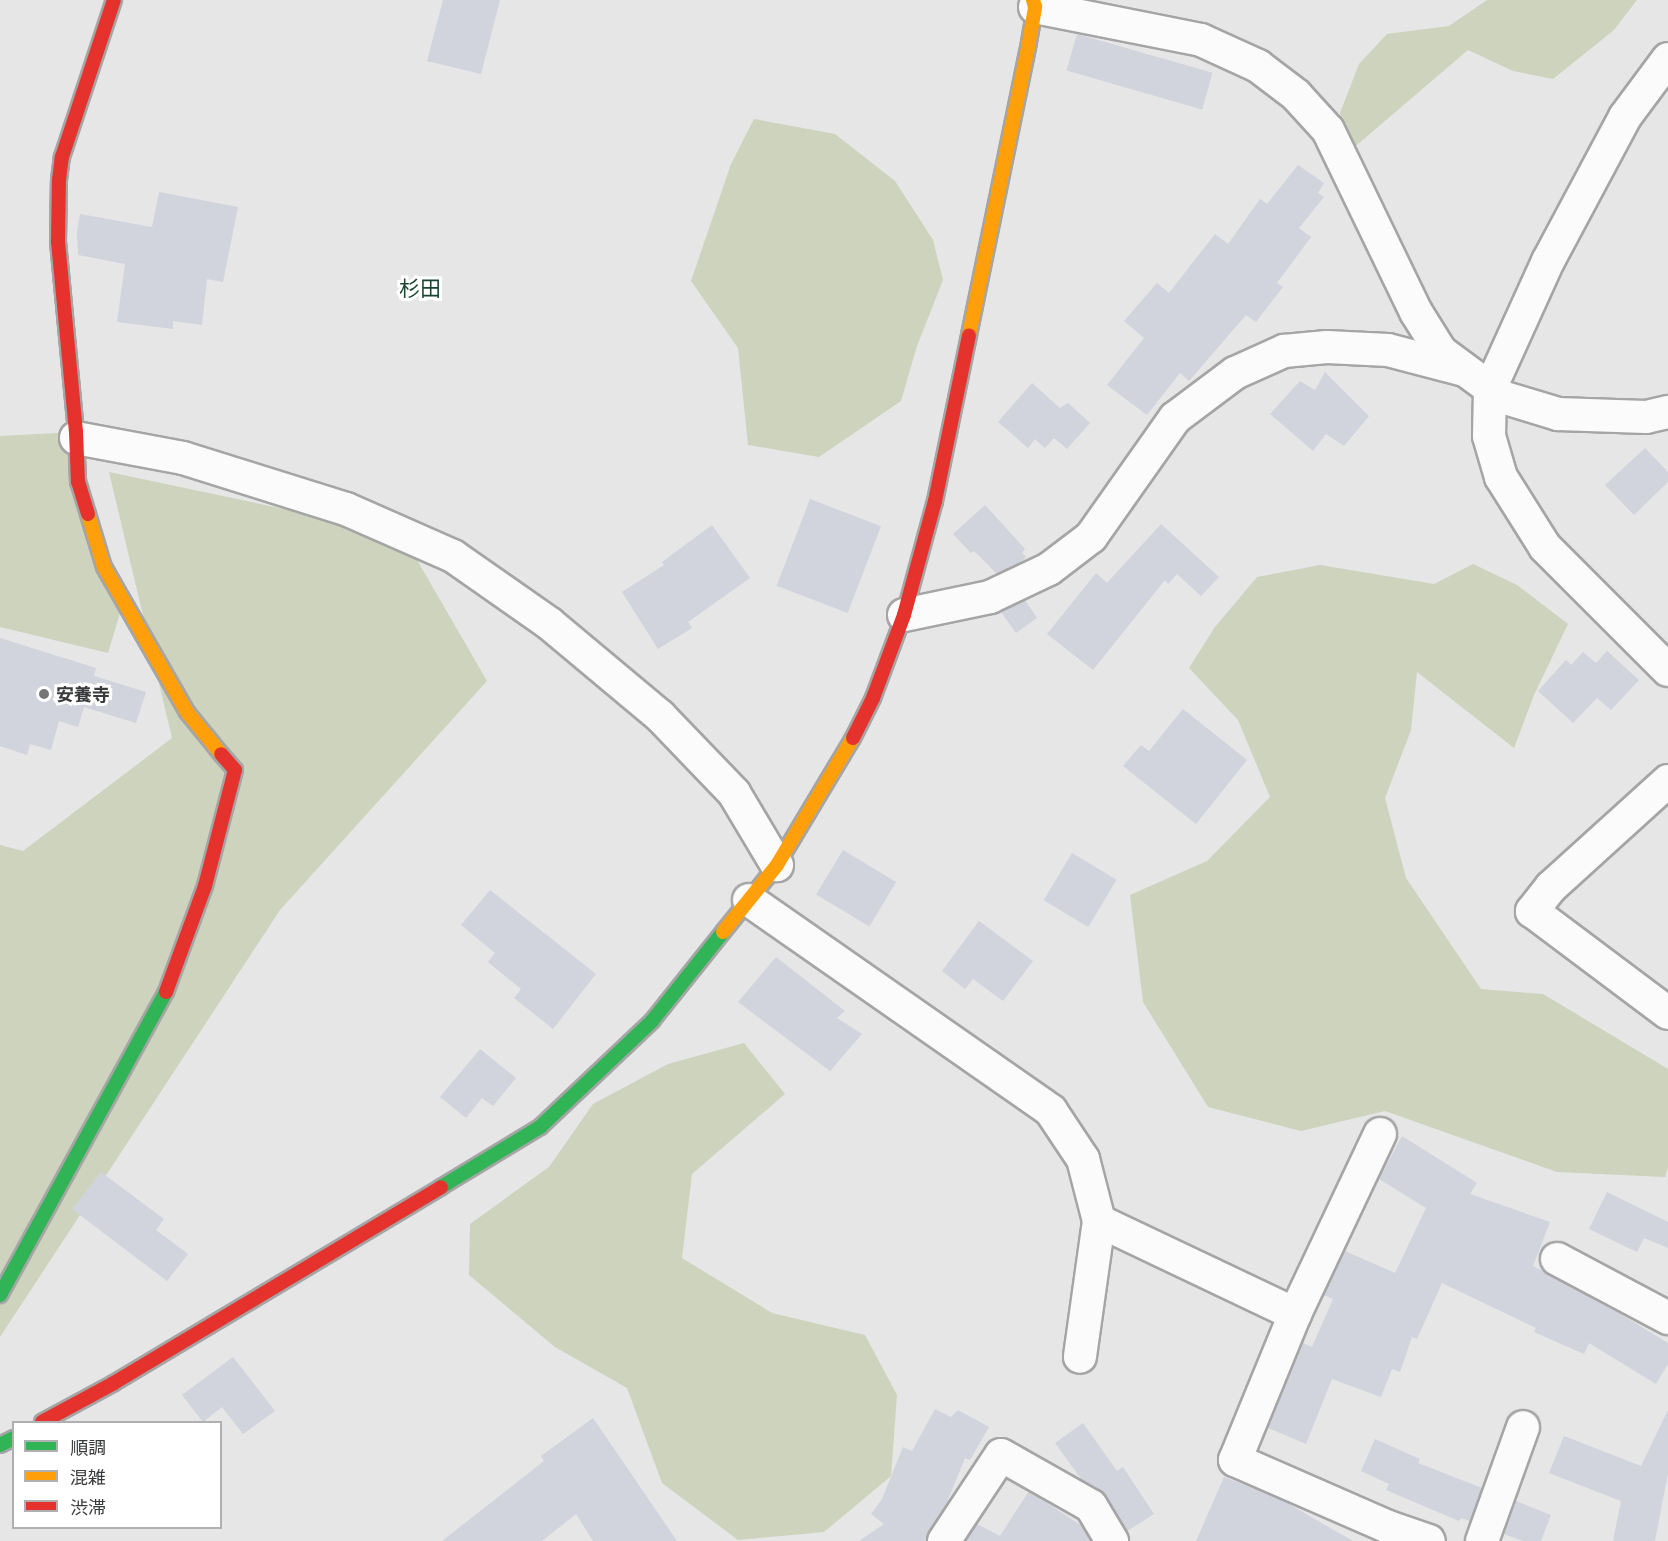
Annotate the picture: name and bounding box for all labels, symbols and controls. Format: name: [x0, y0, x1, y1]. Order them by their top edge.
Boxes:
district label: 杉田: [399, 275, 441, 301]
place label: 安養寺: [56, 683, 110, 705]
marker: 安養寺: [37, 687, 51, 701]
legend: [12, 1421, 222, 1529]
text: 順調: [70, 1436, 106, 1458]
text: 混雑: [70, 1466, 106, 1488]
text: 渋滞: [70, 1496, 106, 1518]

